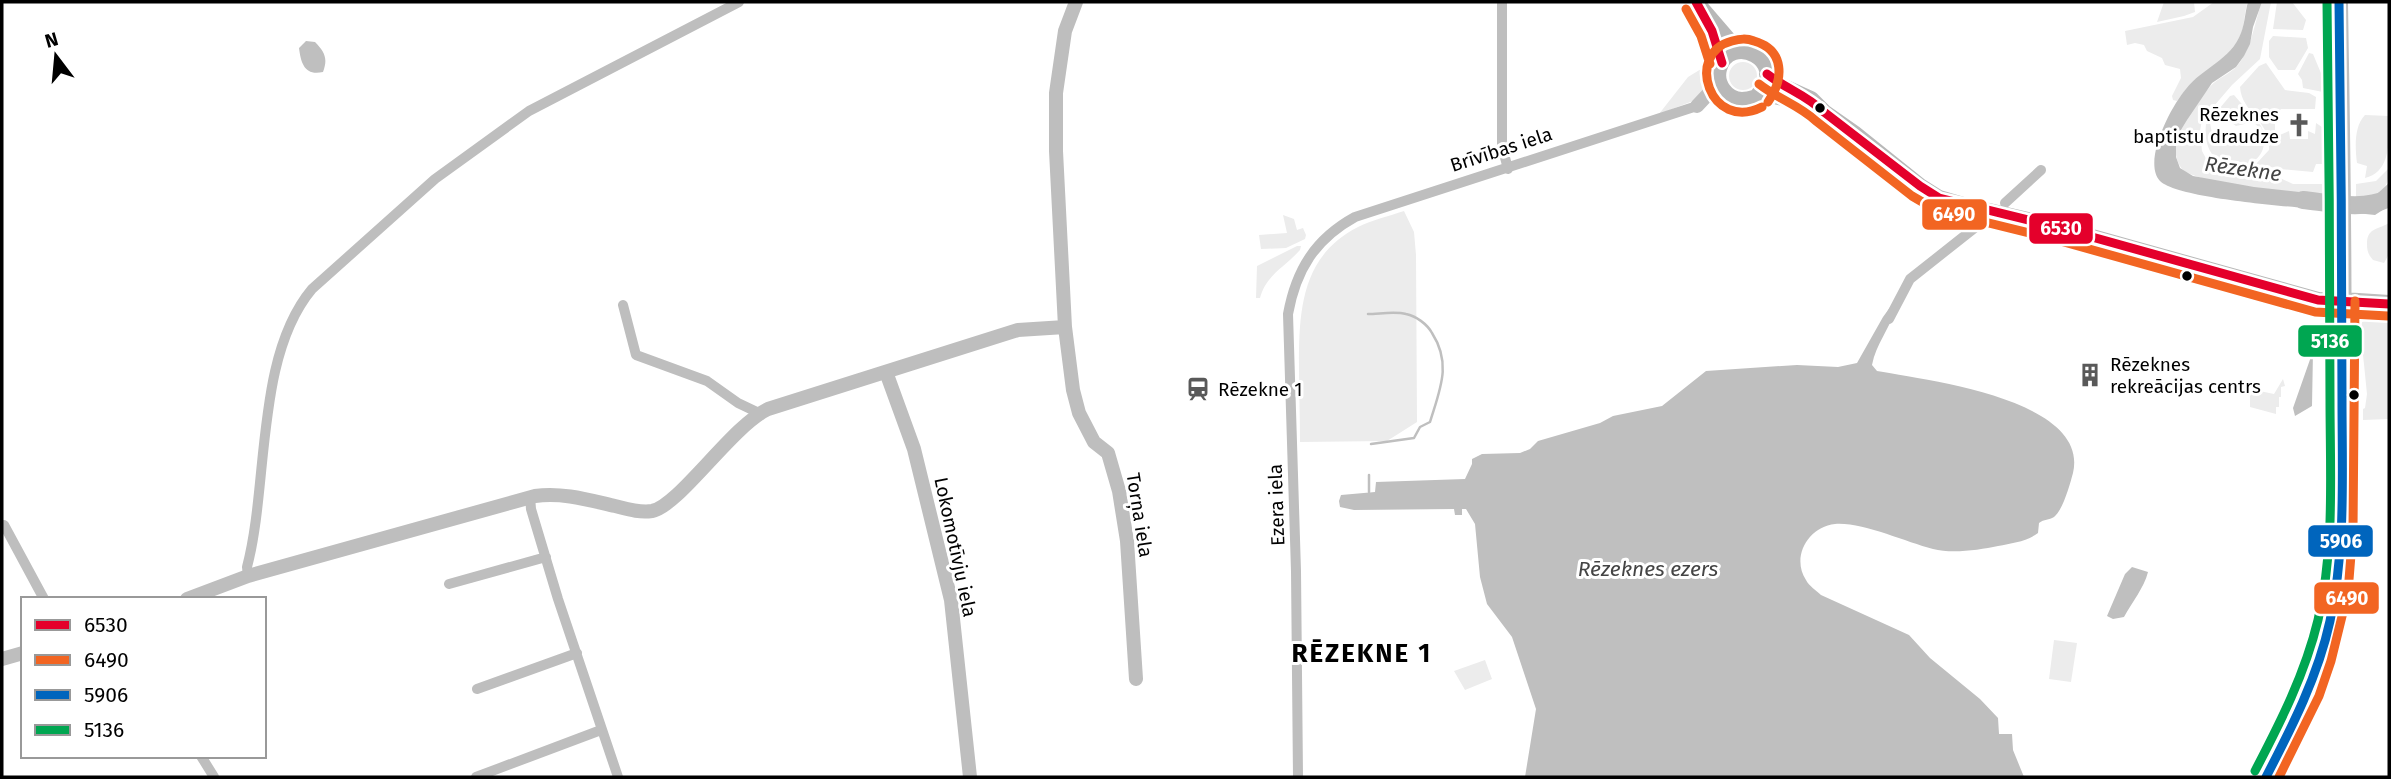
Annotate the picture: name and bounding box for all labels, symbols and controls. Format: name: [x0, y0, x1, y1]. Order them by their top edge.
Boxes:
north arrow: [21, 21, 91, 91]
text: N: [42, 27, 61, 53]
unlabelled marker: [1813, 101, 1827, 115]
place label: Rēzeknes baptistu draudze: [2133, 103, 2279, 148]
church icon: Rēzeknes baptistu draudze: [2285, 111, 2313, 139]
street label: Brīvības iela: [1447, 122, 1555, 177]
water label: Rēzekne: [2203, 151, 2283, 187]
line badge: 6490: [1921, 198, 1988, 231]
text: 6490: [1933, 203, 1975, 226]
line badge: 6530: [2028, 212, 2094, 245]
text: 6530: [2040, 217, 2082, 240]
unlabelled marker: [2180, 269, 2194, 283]
line badge: 5136: [2297, 324, 2363, 358]
text: 5136: [2311, 330, 2350, 353]
place label: Rēzeknes rekreācijas centrs: [2110, 353, 2261, 398]
building icon: Rēzeknes rekreācijas centrs: [2076, 361, 2104, 389]
station icon: Rēzekne 1: [1184, 375, 1212, 403]
place label: Rēzekne 1: [1218, 378, 1302, 401]
unlabelled marker: [2347, 388, 2361, 402]
street label: Ezera iela: [1264, 463, 1289, 546]
street label: Torņa iela: [1120, 471, 1158, 559]
street label: Lokomotīvju iela: [929, 475, 982, 619]
line badge: 5906: [2307, 524, 2374, 558]
text: 5906: [2320, 530, 2362, 553]
water label: Rēzeknes ezers: [1578, 556, 1718, 582]
line badge: 6490: [2313, 581, 2380, 615]
text: 6490: [2326, 587, 2368, 610]
legend: [21, 597, 266, 758]
text: 6530: [84, 612, 128, 638]
district label: RĒZEKNE 1: [1292, 638, 1432, 669]
text: 6490: [84, 647, 129, 673]
text: 5906: [84, 682, 128, 708]
text: 5136: [84, 717, 124, 743]

